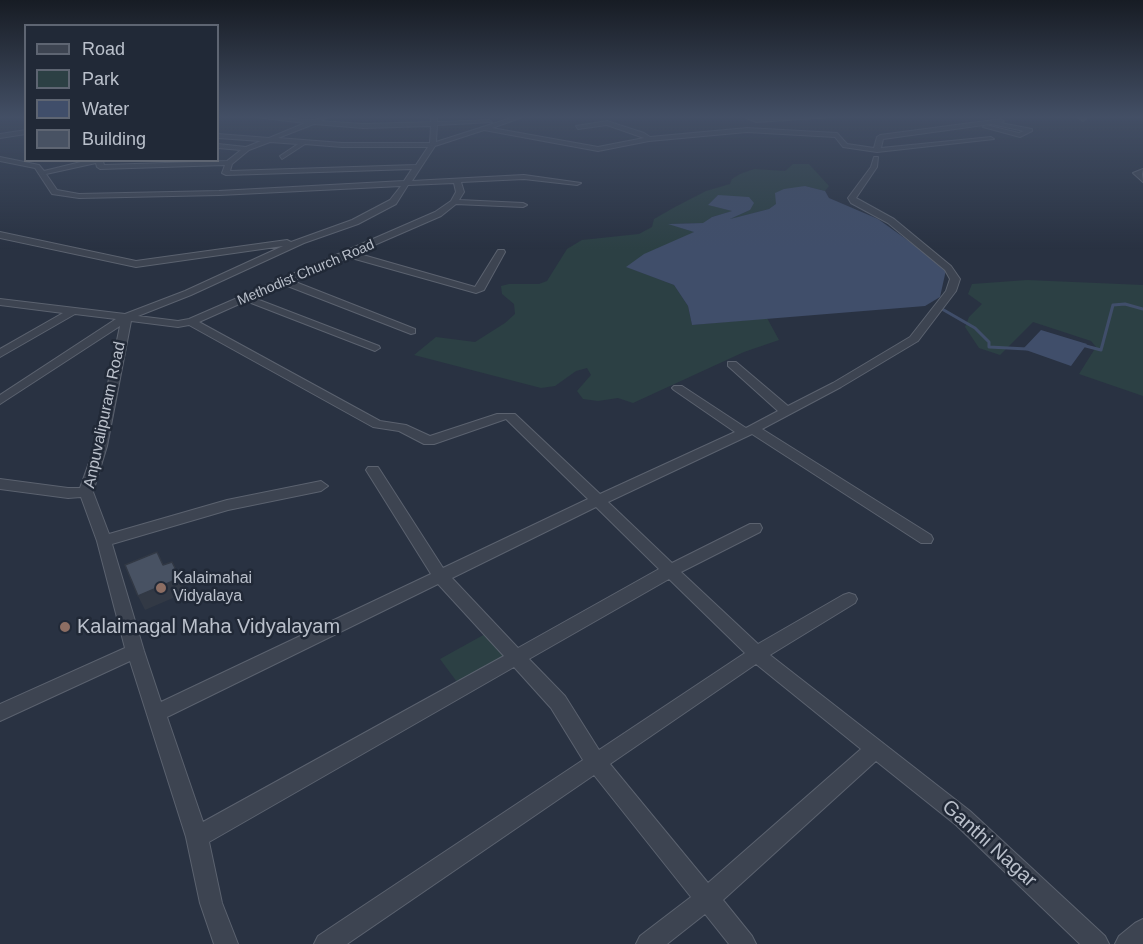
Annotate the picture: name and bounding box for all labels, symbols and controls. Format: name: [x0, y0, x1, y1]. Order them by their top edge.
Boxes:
legend: [24, 24, 219, 162]
text: Road: [82, 39, 125, 59]
text: Park: [82, 69, 119, 89]
text: Water: [82, 99, 129, 119]
text: Building: [82, 129, 146, 149]
street label: Methodist Church Road: [235, 237, 377, 309]
street label: Anpuvalipuram Road: [80, 340, 130, 490]
place label: Kalaimahai Vidyalaya: [173, 569, 252, 607]
marker: Kalaimahai Vidyalaya: [154, 581, 168, 595]
place label: Kalaimagal Maha Vidyalayam: [77, 615, 340, 639]
marker: Kalaimagal Maha Vidyalayam: [58, 620, 72, 634]
street label: Ganthi Nagar: [937, 795, 1041, 893]

